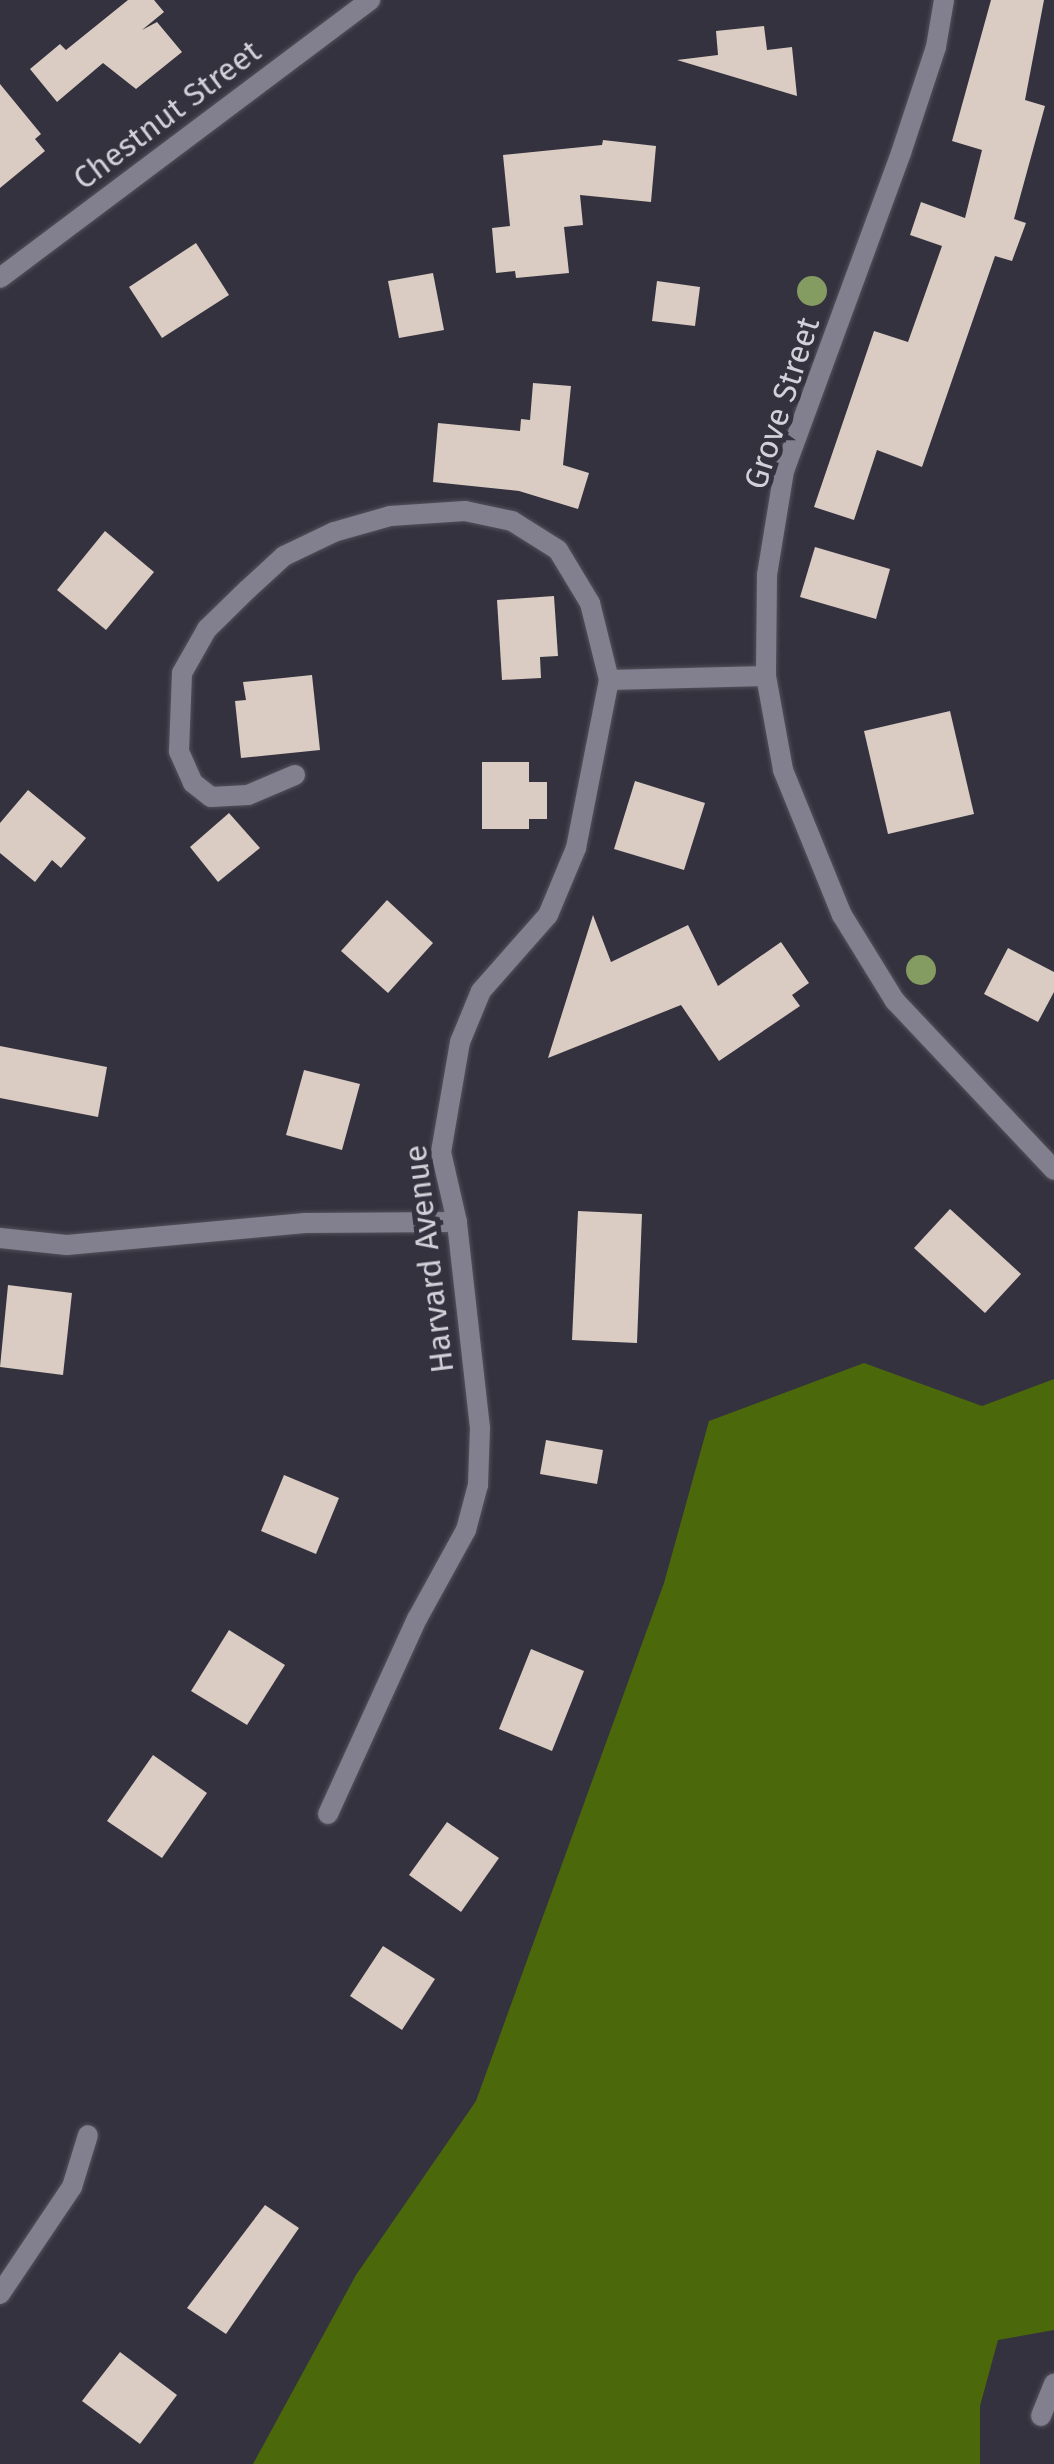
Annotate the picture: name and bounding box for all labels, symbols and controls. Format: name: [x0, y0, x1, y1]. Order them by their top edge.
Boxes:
street label: Chestnut Street: [66, 32, 268, 198]
street label: Grove Street: [736, 312, 828, 494]
street label: Harvard Avenue: [396, 1143, 462, 1375]

